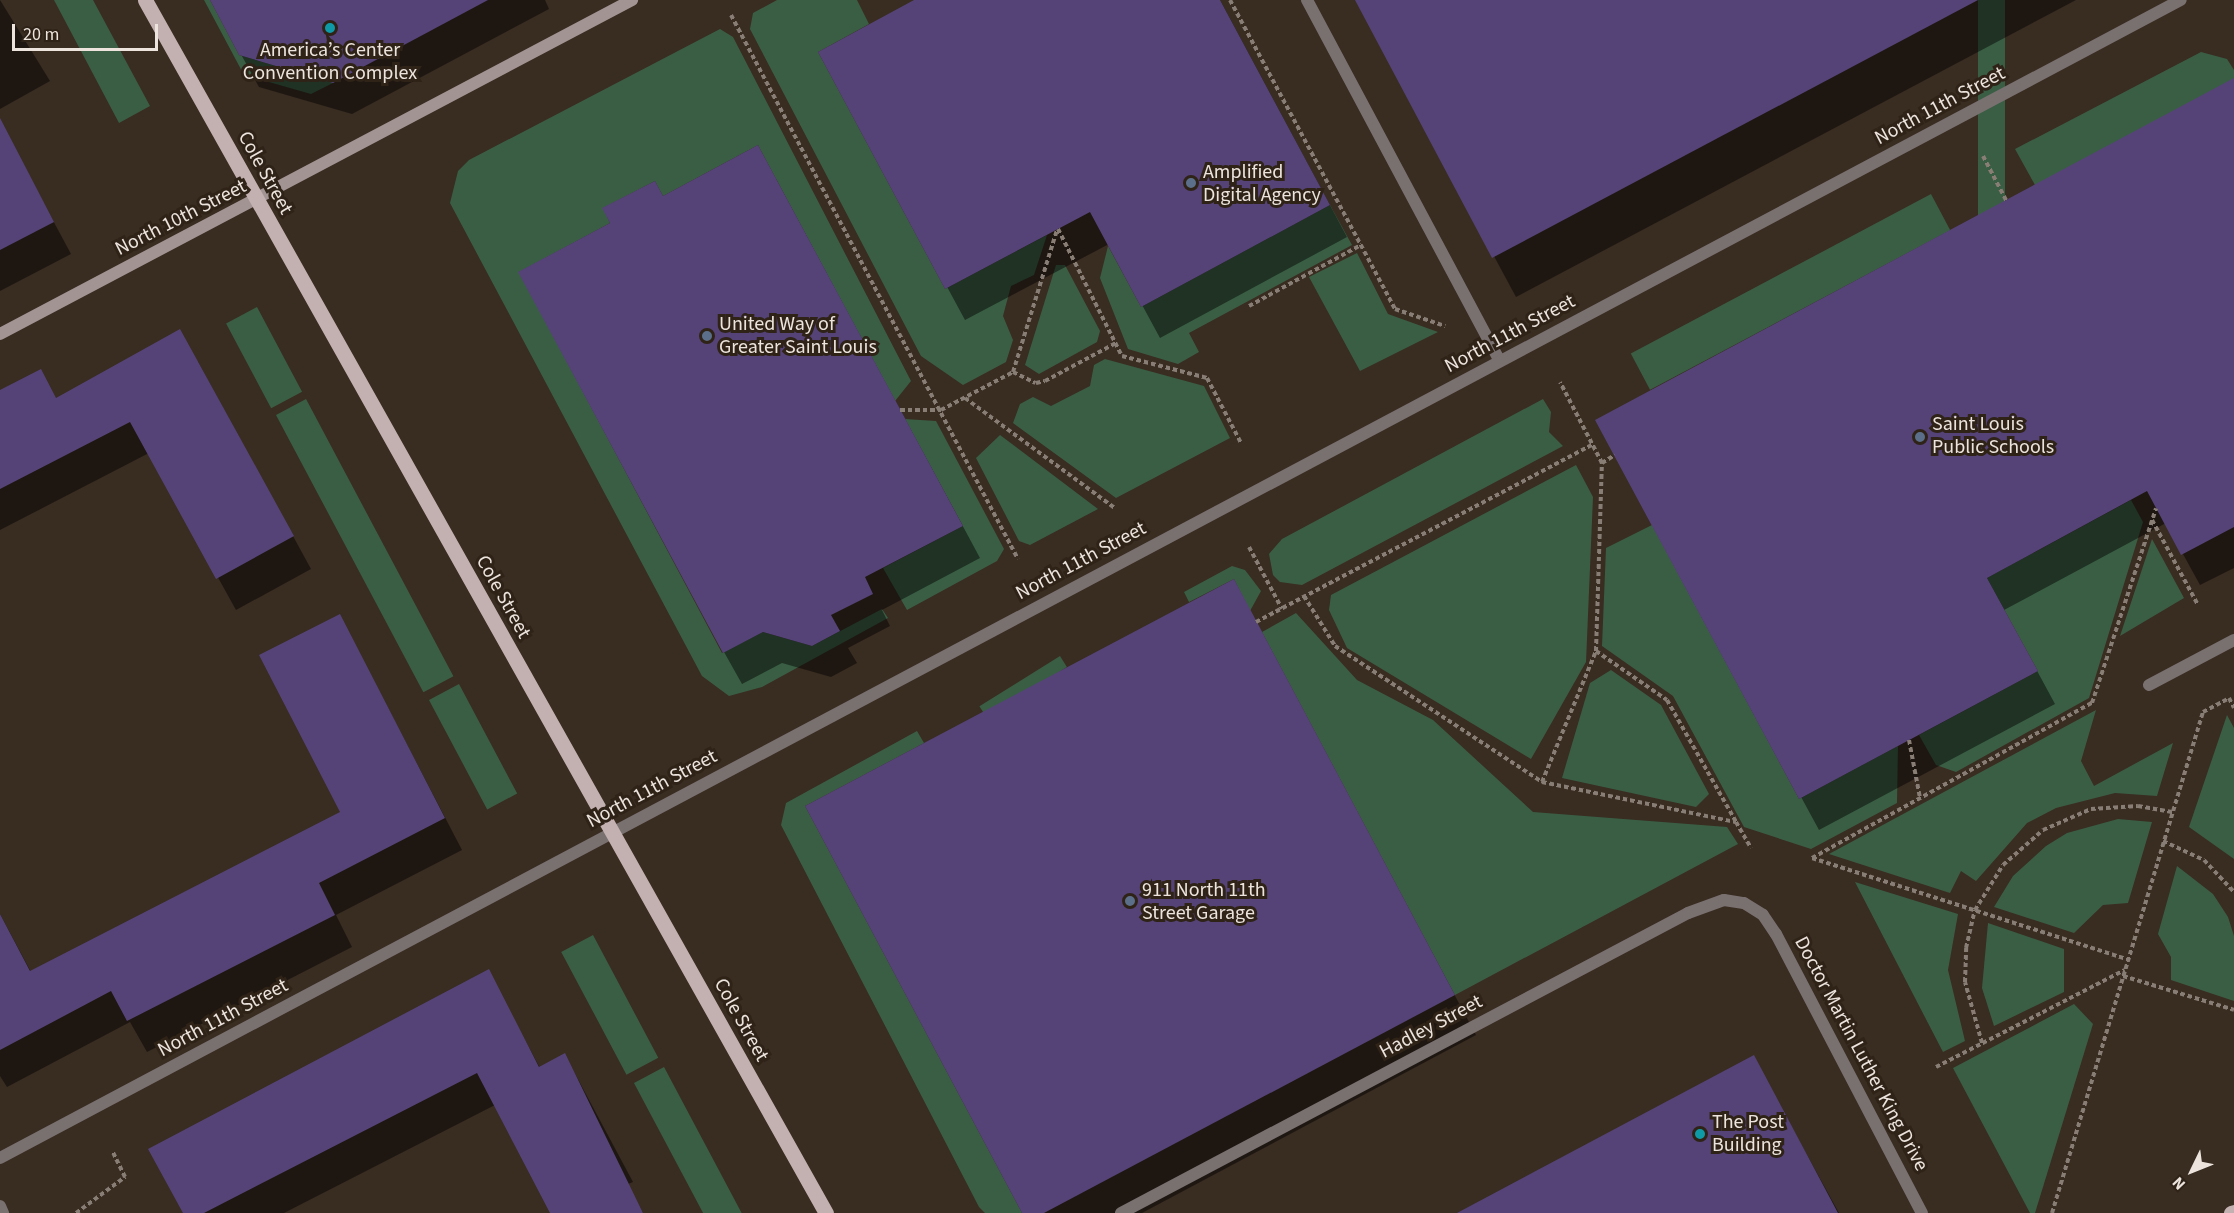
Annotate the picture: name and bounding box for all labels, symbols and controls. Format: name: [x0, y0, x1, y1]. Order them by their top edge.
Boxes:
scale bar: [15, 12, 160, 50]
marker: America’s Center Convention Complex: [323, 21, 337, 35]
text: 20 m: [23, 22, 59, 47]
place label: America’s Center Convention Complex: [243, 38, 417, 85]
street label: North 11th Street: [1871, 62, 2009, 150]
street label: Cole Street: [232, 127, 298, 219]
place label: Amplified Digital Agency: [1203, 160, 1321, 207]
street label: North 10th Street: [111, 175, 251, 261]
marker: Amplified Digital Agency: [1184, 176, 1198, 190]
street label: North 11th Street: [1441, 290, 1579, 378]
place label: United Way of Greater Saint Louis: [719, 312, 877, 359]
marker: United Way of Greater Saint Louis: [700, 329, 714, 343]
place label: Saint Louis Public Schools: [1932, 413, 2054, 460]
marker: Saint Louis Public Schools: [1913, 430, 1927, 444]
street label: North 11th Street: [1012, 517, 1150, 605]
street label: Cole Street: [470, 551, 536, 643]
street label: North 11th Street: [583, 745, 721, 833]
place label: 911 North 11th Street Garage: [1142, 878, 1266, 925]
marker: 911 North 11th Street Garage: [1123, 894, 1137, 908]
street label: Doctor Martin Luther King Drive: [1789, 933, 1933, 1175]
street label: North 11th Street: [154, 974, 292, 1062]
street label: Cole Street: [708, 974, 774, 1066]
street label: Hadley Street: [1376, 990, 1486, 1064]
place label: The Post Building: [1712, 1110, 1784, 1157]
marker: The Post Building: [1693, 1127, 1707, 1141]
north arrow: [2162, 1141, 2222, 1201]
text: N: [2167, 1172, 2191, 1195]

